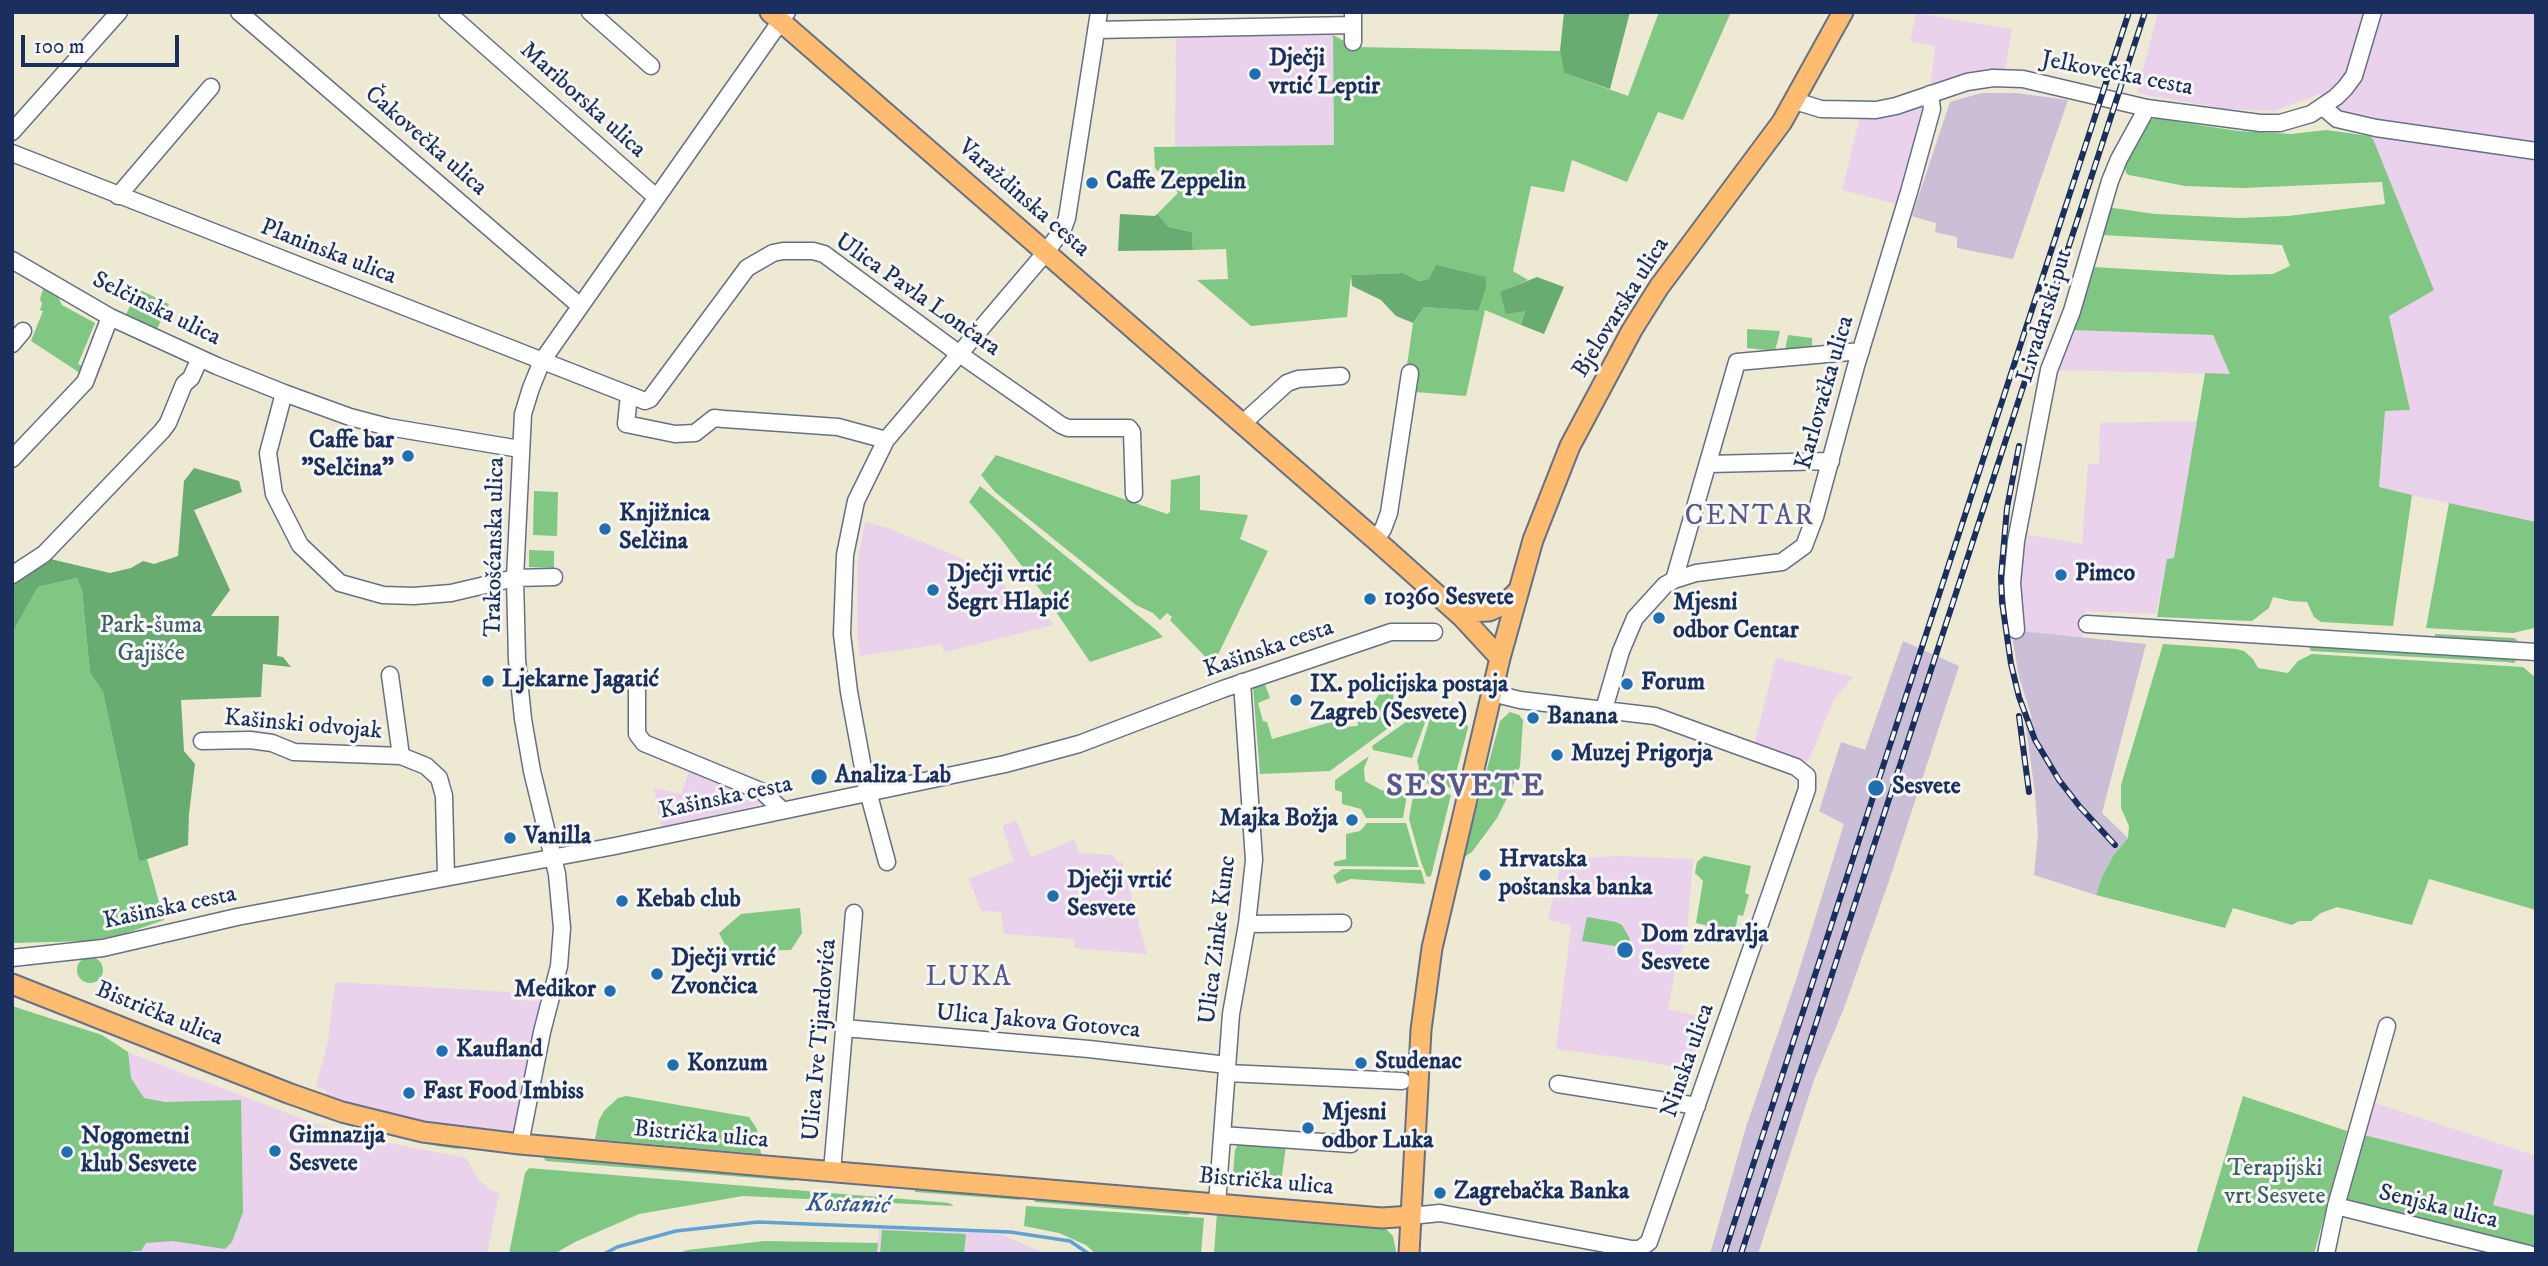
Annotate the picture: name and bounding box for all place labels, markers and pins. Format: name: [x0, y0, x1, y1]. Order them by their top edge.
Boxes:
place label: Dječji vrtić Leptir: [1269, 46, 1380, 102]
marker: Dječji vrtić Leptir: [1247, 66, 1263, 82]
place label: Caffe Zeppelin: [1106, 169, 1246, 197]
marker: Caffe Zeppelin: [1084, 175, 1100, 191]
place label: Caffe bar "Selčina": [301, 428, 394, 484]
marker: Caffe bar "Selčina": [400, 448, 416, 464]
place label: Knjižnica Selčina: [619, 501, 710, 557]
marker: Knjižnica Selčina: [597, 521, 613, 537]
place label: Pimco: [2075, 561, 2135, 589]
place label: Dječji vrtić Šegrt Hlapić: [947, 562, 1069, 618]
marker: Pimco: [2053, 567, 2069, 583]
marker: Dječji vrtić Šegrt Hlapić: [925, 582, 941, 598]
place label: 10360 Sesvete: [1384, 585, 1514, 613]
place label: Mjesni odbor Centar: [1673, 590, 1799, 646]
marker: 10360 Sesvete: [1362, 591, 1378, 607]
marker: Mjesni odbor Centar: [1651, 610, 1667, 626]
place label: Ljekarne Jagatić: [502, 667, 659, 695]
place label: Forum: [1641, 670, 1705, 698]
place label: IX. policijska postaja Zagreb (Sesvete): [1310, 672, 1508, 728]
marker: Ljekarne Jagatić: [480, 673, 496, 689]
marker: Forum: [1619, 676, 1635, 692]
marker: IX. policijska postaja Zagreb (Sesvete): [1288, 692, 1304, 708]
place label: Banana: [1547, 704, 1618, 732]
marker: Banana: [1525, 710, 1541, 726]
place label: Muzej Prigorja: [1571, 741, 1713, 769]
marker: Muzej Prigorja: [1549, 747, 1565, 763]
place label: Analiza Lab: [835, 763, 951, 791]
marker: Analiza Lab: [809, 767, 829, 787]
place label: Sesvete: [1892, 774, 1961, 802]
marker: Sesvete: [1866, 778, 1886, 798]
place label: Majka Božja: [1220, 806, 1338, 834]
marker: Majka Božja: [1344, 812, 1360, 828]
place label: Vanilla: [524, 824, 591, 852]
marker: Vanilla: [502, 830, 518, 846]
place label: Hrvatska poštanska banka: [1499, 847, 1652, 903]
marker: Hrvatska poštanska banka: [1477, 867, 1493, 883]
place label: Dječji vrtić Sesvete: [1067, 868, 1172, 924]
place label: Kebab club: [636, 887, 741, 915]
marker: Dječji vrtić Sesvete: [1045, 888, 1061, 904]
marker: Kebab club: [614, 893, 630, 909]
place label: Dom zdravlja Sesvete: [1641, 922, 1768, 978]
marker: Dom zdravlja Sesvete: [1615, 940, 1635, 960]
place label: Dječji vrtić Zvončica: [671, 946, 776, 1002]
marker: Dječji vrtić Zvončica: [649, 966, 665, 982]
place label: Medikor: [514, 977, 596, 1005]
marker: Medikor: [602, 983, 618, 999]
place label: Kaufland: [456, 1037, 543, 1065]
marker: Kaufland: [434, 1043, 450, 1059]
place label: Studenac: [1375, 1049, 1462, 1077]
place label: Konzum: [687, 1051, 768, 1079]
marker: Studenac: [1353, 1055, 1369, 1071]
marker: Konzum: [665, 1057, 681, 1073]
place label: Fast Food Imbiss: [423, 1079, 584, 1107]
marker: Fast Food Imbiss: [401, 1085, 417, 1101]
place label: Mjesni odbor Luka: [1322, 1100, 1434, 1156]
marker: Mjesni odbor Luka: [1300, 1120, 1316, 1136]
place label: Gimnazija Sesvete: [289, 1123, 385, 1179]
place label: Nogometni klub Sesvete: [81, 1124, 197, 1180]
marker: Gimnazija Sesvete: [267, 1143, 283, 1159]
marker: Nogometni klub Sesvete: [59, 1144, 75, 1160]
place label: Zagrebačka Banka: [1454, 1179, 1629, 1207]
marker: Zagrebačka Banka: [1432, 1185, 1448, 1201]

